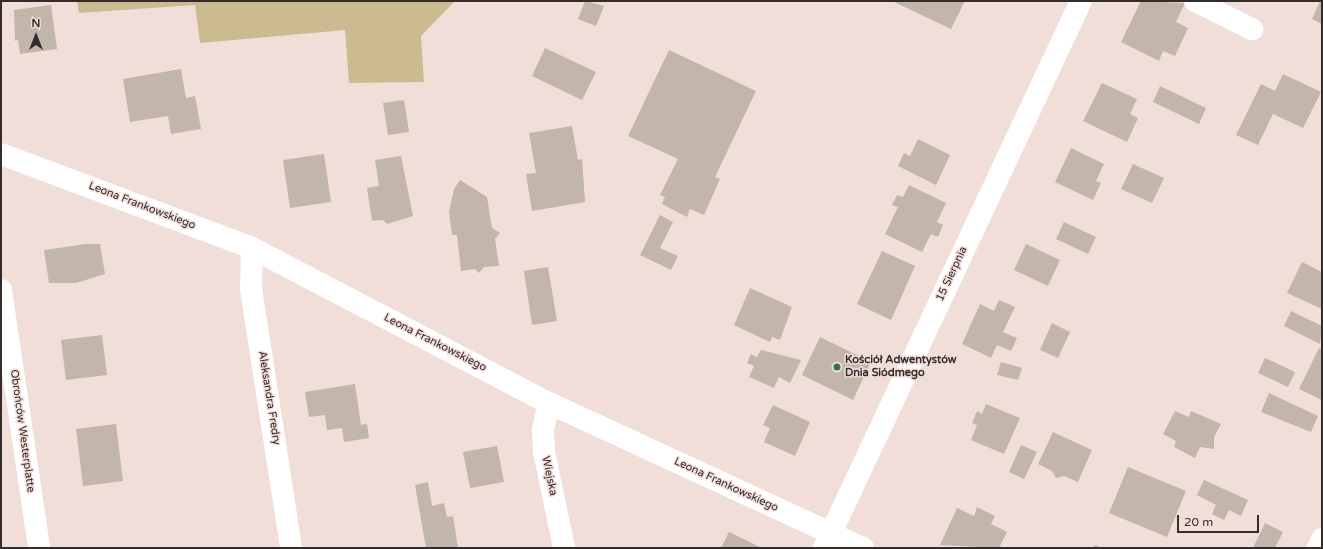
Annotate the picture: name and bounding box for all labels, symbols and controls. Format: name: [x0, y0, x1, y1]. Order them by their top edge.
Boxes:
north arrow: [16, 16, 56, 56]
text: N: [32, 17, 40, 30]
street label: Leona Frankowskiego: [87, 179, 197, 233]
street label: 15 Sierpnia: [934, 244, 970, 304]
street label: Leona Frankowskiego: [381, 311, 489, 375]
street label: Aleksandra Fredry: [255, 350, 283, 446]
place label: Kościół Adwentystów Dnia Siódmego: [845, 354, 957, 380]
marker: Kościół Adwentystów Dnia Siódmego: [832, 362, 842, 372]
street label: Obrońców Westerplatte: [7, 369, 37, 493]
street label: Wiejska: [538, 455, 560, 497]
street label: Leona Frankowskiego: [672, 455, 780, 515]
scale bar: [1179, 507, 1261, 533]
text: 20 m: [1184, 515, 1213, 529]

